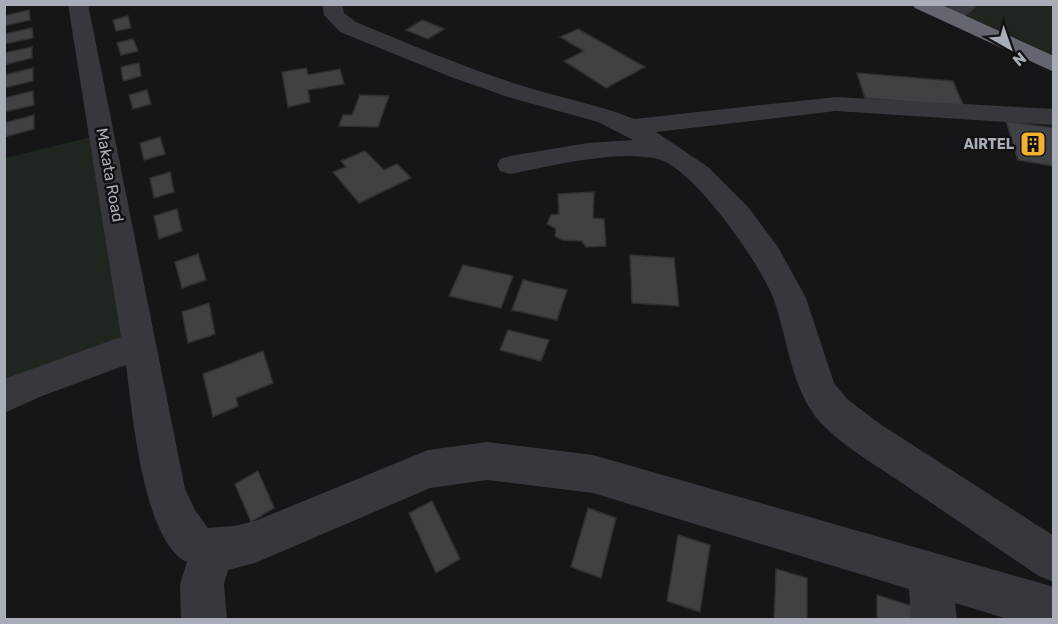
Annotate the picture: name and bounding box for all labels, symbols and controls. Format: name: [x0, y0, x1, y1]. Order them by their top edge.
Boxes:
north arrow: [980, 18, 1040, 78]
text: N: [1009, 48, 1030, 70]
street label: Makata Road: [92, 126, 128, 224]
building icon: AIRTEL: [1018, 129, 1048, 159]
place label: AIRTEL: [964, 136, 1015, 153]

